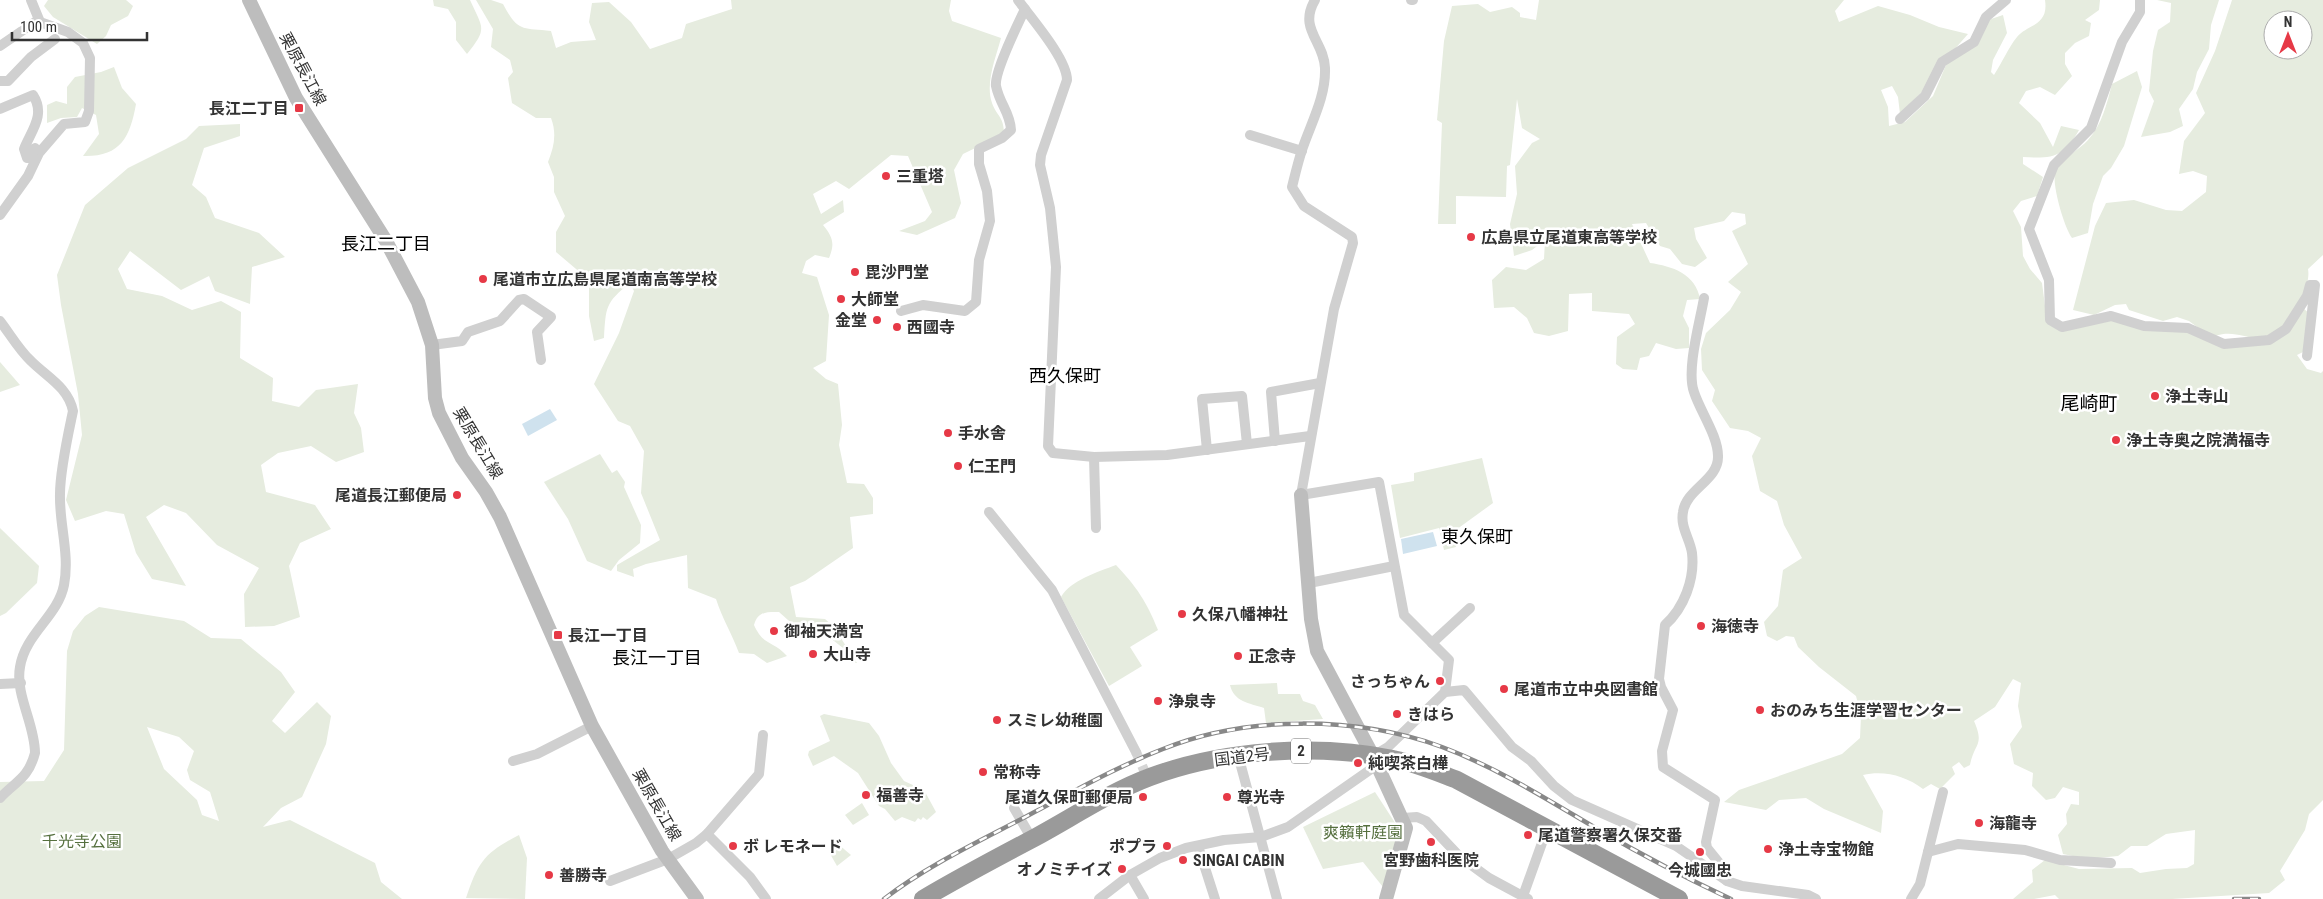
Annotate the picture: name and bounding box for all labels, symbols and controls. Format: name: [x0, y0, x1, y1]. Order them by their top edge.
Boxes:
scale bar: [12, 10, 148, 42]
north arrow: [2263, 10, 2313, 60]
text: N: [2284, 14, 2292, 30]
text: 100 m: [20, 18, 57, 36]
street label: 栗原長江線: [276, 29, 330, 109]
place label: 長江二丁目: [209, 99, 289, 118]
marker: 長江二丁目: [293, 102, 305, 114]
place label: 三重塔: [896, 167, 944, 186]
marker: 三重塔: [880, 170, 892, 182]
place label: 広島県立尾道東高等学校: [1481, 228, 1657, 247]
marker: 広島県立尾道東高等学校: [1465, 231, 1477, 243]
district label: 長江二丁目: [341, 233, 431, 254]
place label: 毘沙門堂: [865, 263, 929, 282]
marker: 毘沙門堂: [849, 266, 861, 278]
place label: 尾道市立広島県尾道南高等学校: [493, 270, 717, 289]
marker: 尾道市立広島県尾道南高等学校: [477, 273, 489, 285]
place label: 大師堂: [851, 290, 899, 309]
marker: 大師堂: [835, 293, 847, 305]
place label: 金堂: [835, 311, 867, 330]
marker: 金堂: [871, 314, 883, 326]
place label: 西國寺: [907, 318, 955, 337]
marker: 西國寺: [891, 321, 903, 333]
district label: 西久保町: [1029, 365, 1101, 386]
place label: 浄土寺山: [2165, 387, 2229, 406]
marker: 浄土寺山: [2149, 390, 2161, 402]
district label: 尾崎町: [2060, 392, 2118, 415]
street label: 栗原長江線: [449, 404, 507, 482]
place label: 手水舎: [958, 424, 1006, 443]
marker: 手水舎: [942, 427, 954, 439]
place label: 浄土寺奥之院満福寺: [2126, 431, 2270, 450]
marker: 浄土寺奥之院満福寺: [2110, 434, 2122, 446]
place label: 仁王門: [968, 457, 1016, 476]
marker: 仁王門: [952, 460, 964, 472]
place label: 尾道長江郵便局: [335, 486, 447, 505]
marker: 尾道長江郵便局: [451, 489, 463, 501]
district label: 東久保町: [1441, 526, 1513, 547]
place label: 久保八幡神社: [1192, 605, 1288, 624]
marker: 久保八幡神社: [1176, 608, 1188, 620]
place label: 海徳寺: [1711, 617, 1759, 636]
marker: 海徳寺: [1695, 620, 1707, 632]
place label: 御袖天満宮: [784, 622, 864, 641]
marker: 御袖天満宮: [768, 625, 780, 637]
place label: 長江一丁目: [568, 626, 648, 645]
marker: 長江一丁目: [552, 629, 564, 641]
place label: 大山寺: [823, 645, 871, 664]
district label: 長江一丁目: [612, 647, 702, 668]
place label: 正念寺: [1248, 647, 1296, 666]
marker: 大山寺: [807, 648, 819, 660]
marker: 正念寺: [1232, 650, 1244, 662]
place label: さっちゃん: [1350, 672, 1430, 691]
marker: さっちゃん: [1434, 675, 1446, 687]
place label: 尾道市立中央図書館: [1514, 680, 1658, 699]
marker: 尾道市立中央図書館: [1498, 683, 1510, 695]
place label: 浄泉寺: [1168, 692, 1216, 711]
marker: 浄泉寺: [1152, 695, 1164, 707]
place label: おのみち生涯学習センター: [1770, 701, 1962, 720]
marker: おのみち生涯学習センター: [1754, 704, 1766, 716]
place label: きはら: [1407, 705, 1455, 724]
marker: きはら: [1391, 708, 1403, 720]
place label: スミレ幼稚園: [1007, 711, 1103, 730]
marker: スミレ幼稚園: [991, 714, 1003, 726]
road number: 2: [1291, 738, 1311, 764]
street label: 国道2号: [1213, 744, 1271, 770]
place label: 純喫茶白樺: [1368, 754, 1448, 773]
marker: 純喫茶白樺: [1352, 757, 1364, 769]
place label: 常称寺: [993, 763, 1041, 782]
street label: 栗原長江線: [629, 766, 685, 844]
marker: 常称寺: [977, 766, 989, 778]
place label: 福善寺: [876, 786, 924, 805]
place label: 尾道久保町郵便局: [1005, 788, 1133, 807]
place label: 尊光寺: [1237, 788, 1285, 807]
marker: 福善寺: [860, 789, 872, 801]
marker: 尾道久保町郵便局: [1137, 791, 1149, 803]
marker: 尊光寺: [1221, 791, 1233, 803]
place label: 海龍寺: [1989, 814, 2037, 833]
marker: 海龍寺: [1973, 817, 1985, 829]
park label: 爽籟軒庭園: [1323, 823, 1403, 842]
place label: 尾道警察署久保交番: [1538, 826, 1682, 845]
marker: 尾道警察署久保交番: [1522, 829, 1534, 841]
park label: 千光寺公園: [42, 832, 122, 851]
marker: 宮野歯科医院: [1425, 836, 1437, 848]
place label: ボ レモネード: [743, 837, 843, 856]
place label: ポプラ: [1109, 837, 1157, 856]
marker: ボ レモネード: [727, 840, 739, 852]
marker: ポプラ: [1161, 840, 1173, 852]
place label: 浄土寺宝物館: [1778, 840, 1874, 859]
marker: 浄土寺宝物館: [1762, 843, 1774, 855]
marker: 今城國忠: [1694, 846, 1706, 858]
place label: SINGAI CABIN: [1193, 851, 1284, 870]
place label: 宮野歯科医院: [1383, 851, 1479, 870]
marker: SINGAI CABIN: [1177, 854, 1189, 866]
place label: オノミチイズ: [1016, 860, 1112, 879]
place label: 今城國忠: [1668, 861, 1732, 880]
marker: オノミチイズ: [1116, 863, 1128, 875]
place label: 善勝寺: [559, 866, 607, 885]
marker: 善勝寺: [543, 869, 555, 881]

